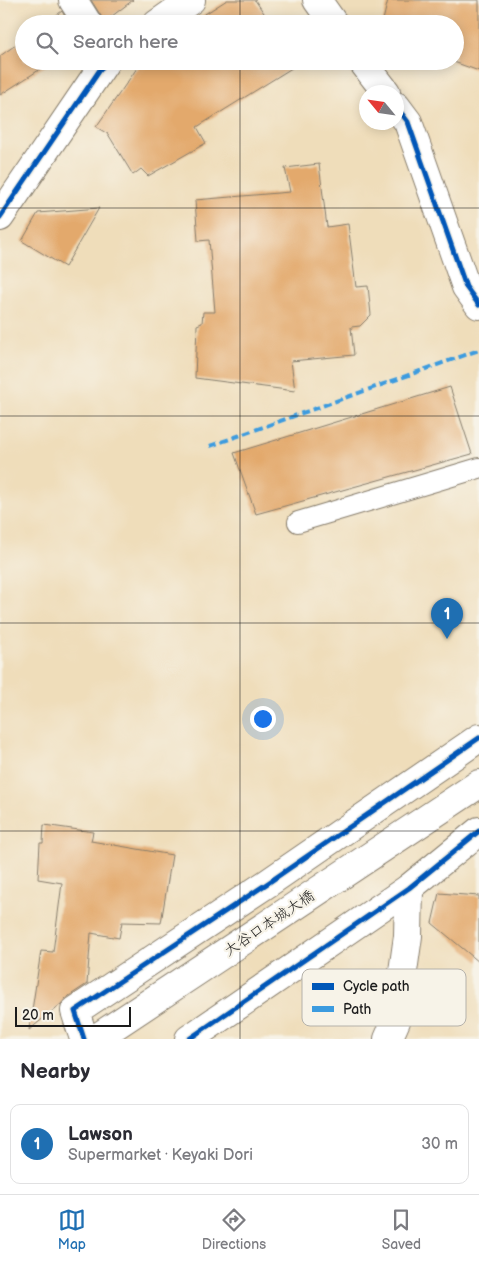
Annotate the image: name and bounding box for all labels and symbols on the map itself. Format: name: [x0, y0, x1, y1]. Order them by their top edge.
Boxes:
north arrow: [359, 85, 404, 130]
pin: 1: [431, 598, 463, 639]
your location: [250, 706, 276, 732]
street label: 大谷口本城大橋: [220, 886, 318, 961]
legend: [302, 969, 466, 1026]
text: Cycle path: [343, 978, 410, 995]
text: Path: [343, 1001, 371, 1018]
scale bar: [15, 1004, 131, 1027]

